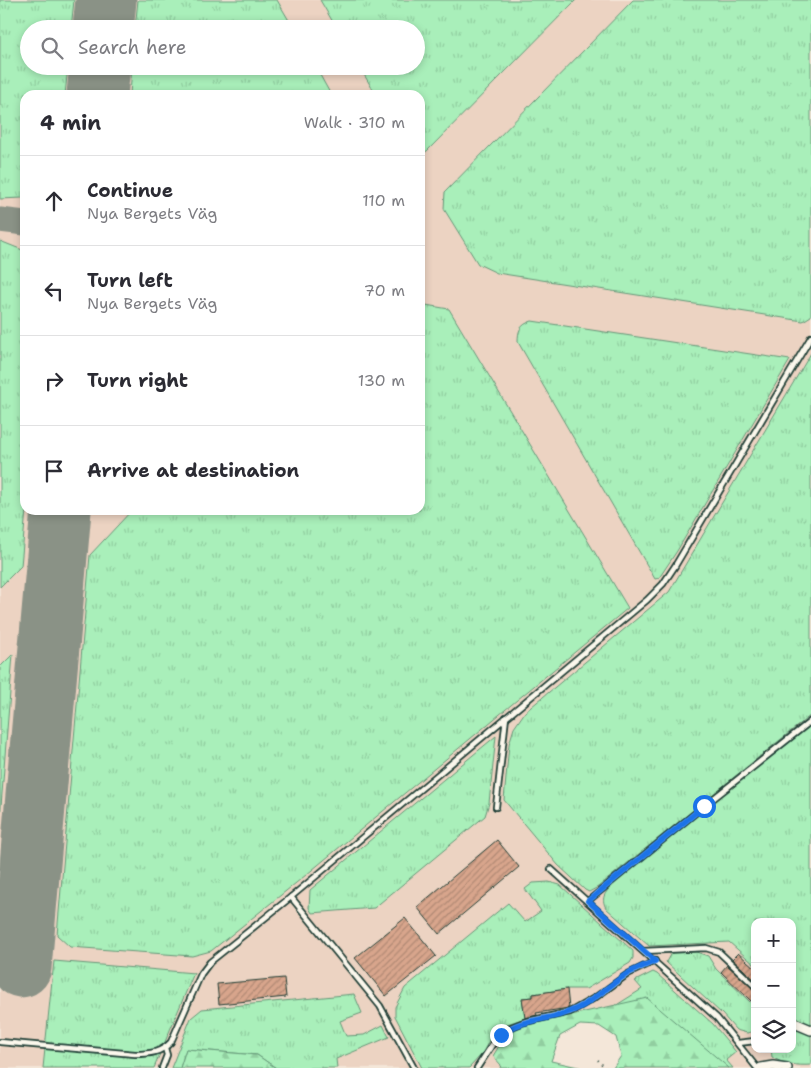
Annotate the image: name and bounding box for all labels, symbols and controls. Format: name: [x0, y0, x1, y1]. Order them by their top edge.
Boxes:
search box: [20, 20, 425, 75]
icon: search: [38, 34, 66, 62]
text: Search here: [78, 35, 187, 60]
text: 4 min: [40, 109, 101, 137]
text: Walk · 310 m: [304, 112, 405, 133]
text: Continue: [87, 178, 173, 203]
icon: ahead: [40, 187, 68, 215]
text: 110 m: [362, 190, 405, 211]
text: Nya Bergets Väg: [87, 203, 217, 224]
text: Turn left: [87, 268, 173, 293]
icon: left: [40, 277, 68, 305]
text: 70 m: [364, 280, 405, 301]
text: Nya Bergets Väg: [87, 293, 217, 314]
icon: right: [40, 367, 68, 395]
text: Turn right: [87, 368, 188, 393]
text: 130 m: [358, 370, 405, 391]
icon: arrive: [40, 457, 68, 485]
text: Arrive at destination: [87, 458, 299, 483]
route start: [693, 795, 716, 818]
map controls: [751, 918, 796, 1053]
button: +: [751, 918, 796, 963]
button: −: [751, 963, 796, 1008]
button: layers: [751, 1008, 796, 1053]
route end: [490, 1024, 513, 1047]

